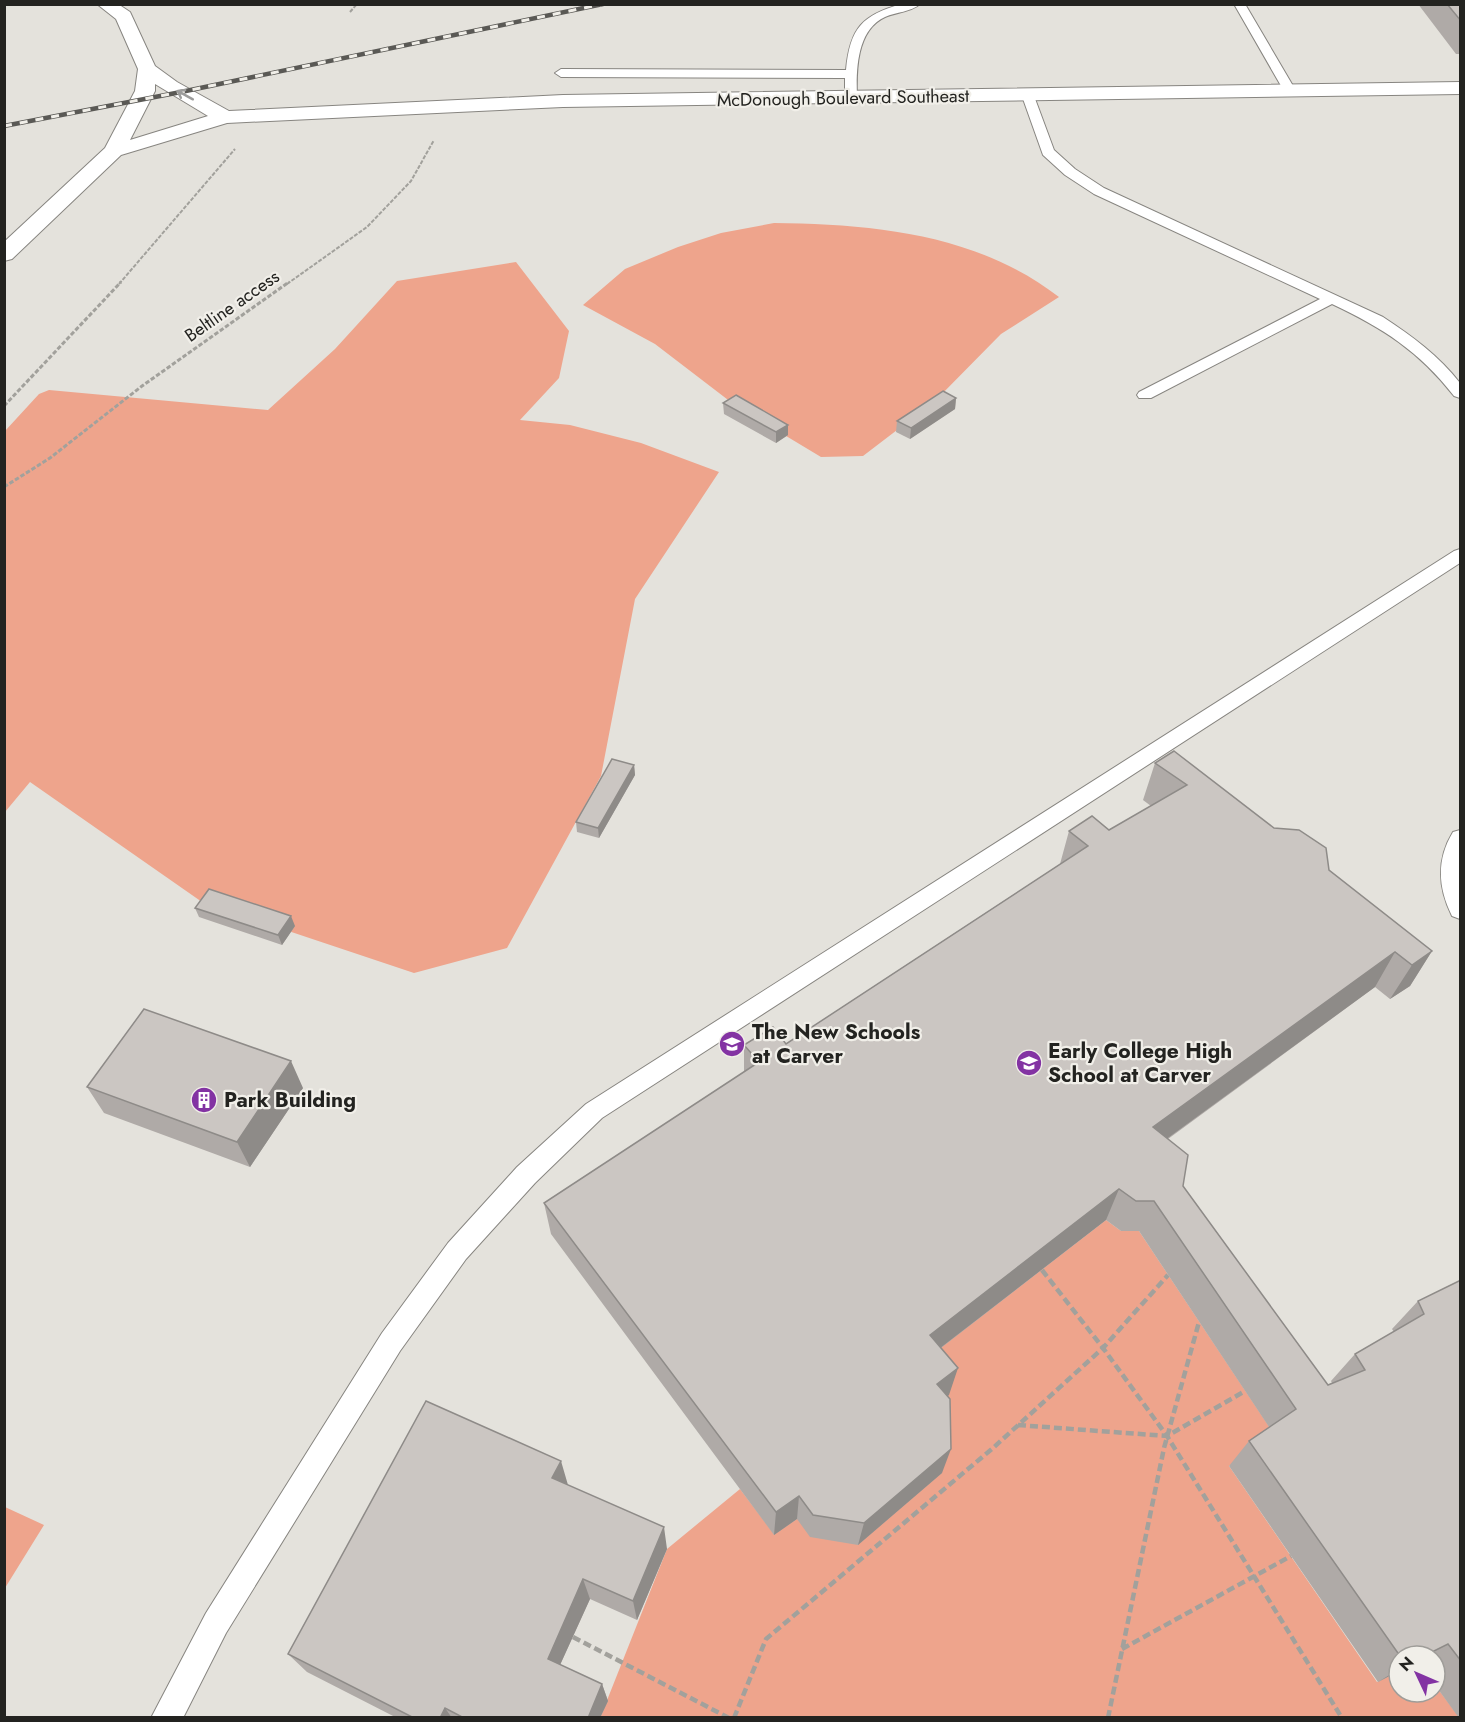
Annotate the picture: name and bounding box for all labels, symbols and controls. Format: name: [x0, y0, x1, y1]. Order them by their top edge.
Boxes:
street label: McDonough Boulevard Southeast: [717, 83, 970, 113]
one-way arrow: [177, 88, 194, 100]
street label: Beltline access: [179, 264, 285, 348]
place label: The New Schools at Carver: [752, 1017, 921, 1071]
school or university icon: The New Schools at Carver: [717, 1029, 747, 1059]
place label: Early College High School at Carver: [1048, 1036, 1232, 1090]
school or university icon: Early College High School at Carver: [1014, 1048, 1044, 1078]
building icon: Park Building: [189, 1085, 219, 1115]
place label: Park Building: [224, 1085, 356, 1115]
north arrow: [1387, 1644, 1447, 1704]
text: N: [1394, 1651, 1419, 1676]

